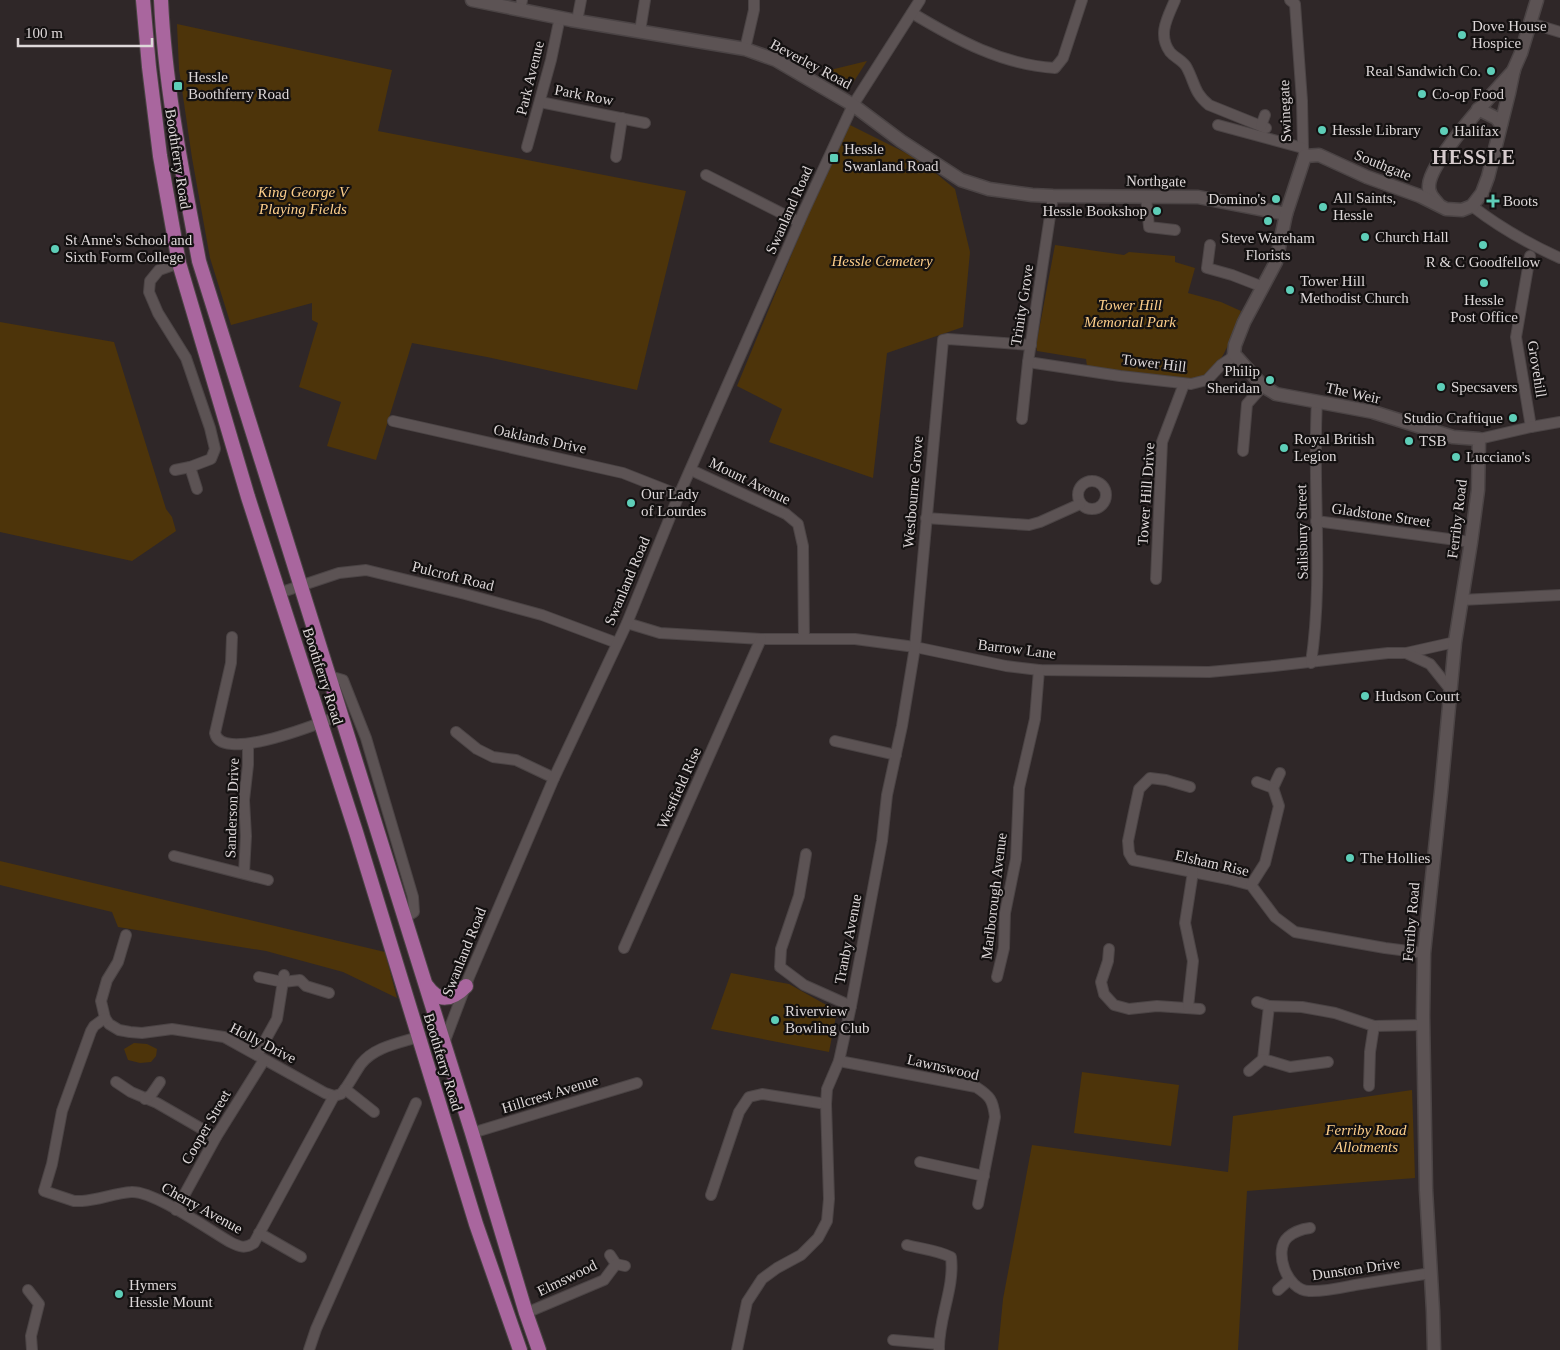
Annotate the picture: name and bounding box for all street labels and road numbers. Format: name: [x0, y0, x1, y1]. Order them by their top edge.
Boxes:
street label: Beverley Road: [768, 36, 855, 92]
street label: Park Avenue: [513, 39, 547, 117]
street label: Swinegate: [1276, 79, 1294, 143]
street label: Park Row: [553, 81, 615, 109]
street label: Boothferry Road: [162, 108, 194, 211]
street label: Southgate: [1352, 146, 1414, 184]
street label: Swanland Road: [762, 163, 816, 256]
street label: Northgate: [1126, 172, 1186, 190]
street label: Trinity Grove: [1008, 263, 1036, 347]
street label: Grovehill: [1525, 339, 1549, 399]
street label: Tower Hill: [1121, 351, 1187, 375]
street label: The Weir: [1324, 379, 1382, 407]
street label: Oaklands Drive: [492, 421, 588, 457]
street label: Westbourne Grove: [900, 435, 926, 549]
street label: Tower Hill Drive: [1134, 442, 1158, 546]
street label: Mount Avenue: [707, 454, 794, 508]
street label: Ferriby Road: [1444, 478, 1470, 559]
street label: Salisbury Street: [1293, 483, 1311, 580]
street label: Gladstone Street: [1331, 500, 1432, 530]
street label: Swanland Road: [601, 534, 653, 628]
street label: Pulcroft Road: [410, 558, 496, 594]
street label: Boothferry Road: [300, 625, 346, 727]
street label: Barrow Lane: [977, 636, 1057, 662]
street label: Westfield Rise: [654, 744, 704, 831]
street label: Sanderson Drive: [222, 757, 242, 858]
street label: Marlborough Avenue: [978, 831, 1010, 960]
street label: Elsham Rise: [1173, 847, 1251, 879]
street label: Ferriby Road: [1400, 881, 1422, 962]
street label: Tranby Avenue: [831, 892, 865, 985]
street label: Swanland Road: [439, 905, 489, 999]
street label: Boothferry Road: [421, 1011, 466, 1113]
street label: Holly Drive: [227, 1020, 299, 1067]
street label: Lawnswood: [905, 1051, 981, 1083]
street label: Hillcrest Avenue: [500, 1072, 601, 1116]
street label: Cooper Street: [178, 1086, 234, 1167]
street label: Cherry Avenue: [159, 1179, 246, 1237]
street label: Dunston Drive: [1311, 1255, 1401, 1283]
street label: Elmswood: [535, 1257, 600, 1299]

